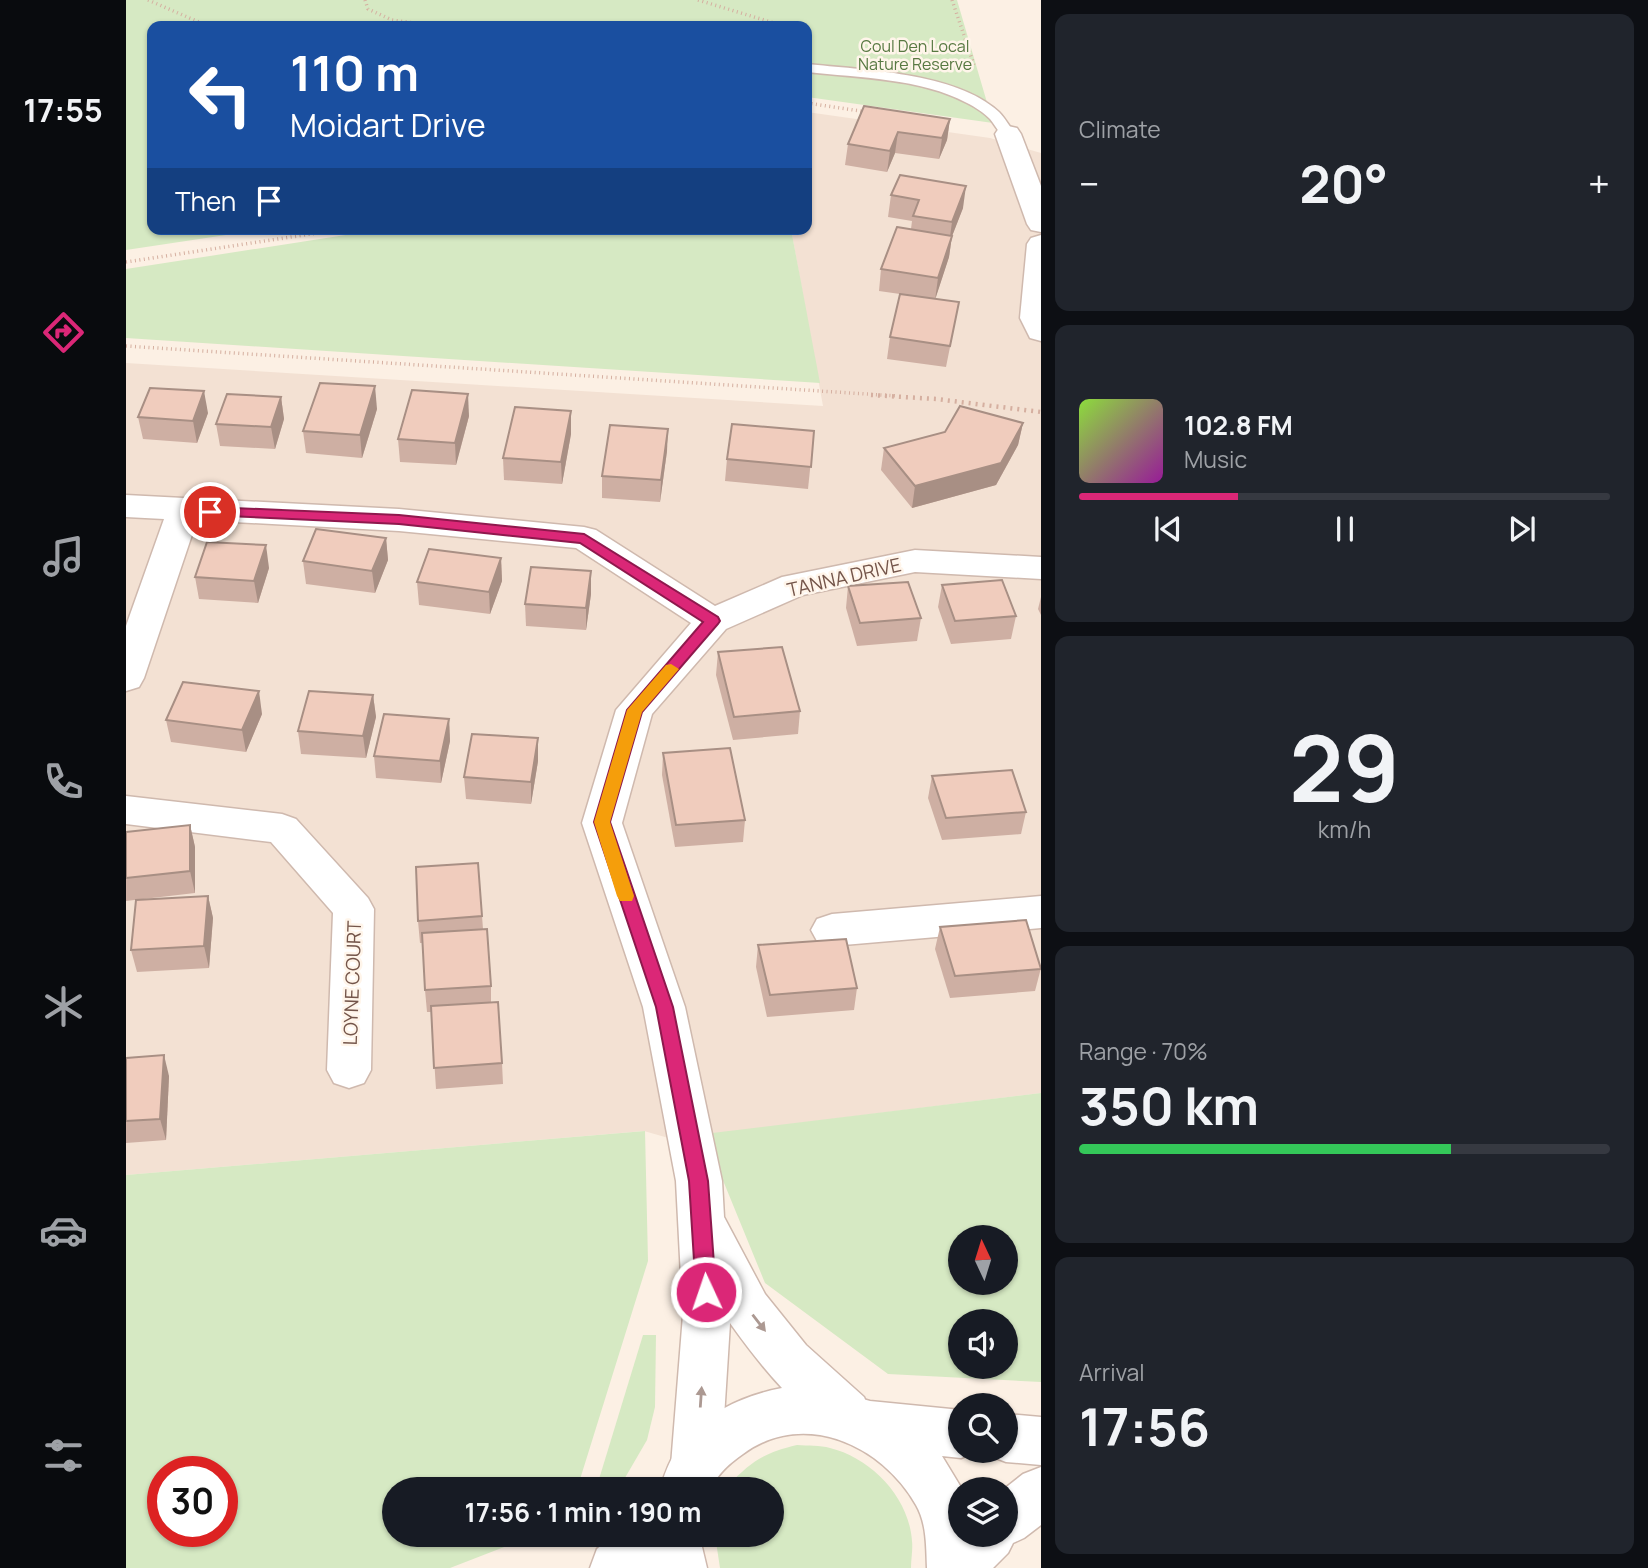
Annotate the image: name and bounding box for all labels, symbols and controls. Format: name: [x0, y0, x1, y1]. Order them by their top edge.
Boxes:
park label: Coul Den Local Nature Reserve: [858, 35, 972, 75]
text: 110 m: [290, 39, 419, 106]
icon: left: [175, 49, 266, 140]
text: 17:55: [23, 88, 103, 132]
text: Moidart Drive: [290, 103, 486, 147]
text: Climate: [1079, 113, 1161, 145]
text: 20°: [1300, 148, 1388, 219]
text: −: [1079, 157, 1100, 209]
text: +: [1588, 157, 1610, 209]
icon: arrive: [250, 182, 288, 220]
text: Then: [175, 183, 236, 219]
icon: directions: [39, 308, 88, 357]
text: 102.8 FM: [1184, 407, 1293, 443]
text: Music: [1184, 443, 1247, 475]
pin: [180, 482, 240, 542]
icon: arrive: [191, 493, 229, 531]
icon: previous: [1149, 510, 1187, 548]
icon: pause: [1326, 510, 1364, 548]
icon: next: [1503, 510, 1541, 548]
icon: music: [39, 532, 88, 581]
street label: TANNA DRIVE: [784, 551, 904, 603]
text: 29: [1289, 705, 1400, 829]
icon: phone: [39, 757, 88, 806]
text: km/h: [1318, 813, 1371, 845]
street label: LOYNE COURT: [337, 920, 367, 1046]
icon: climate: [39, 982, 88, 1031]
text: Range · 70%: [1079, 1035, 1208, 1067]
text: 350 km: [1079, 1070, 1259, 1141]
icon: car: [39, 1206, 88, 1255]
north arrow: [948, 1225, 1018, 1295]
map controls: [948, 1225, 1018, 1547]
position arrow: [669, 1255, 743, 1329]
button: sound: [948, 1309, 1018, 1379]
one-way arrow: [752, 1314, 766, 1332]
text: Arrival: [1079, 1356, 1145, 1388]
one-way arrow: [696, 1386, 707, 1408]
text: 17:56: [1079, 1391, 1210, 1462]
button: search: [948, 1393, 1018, 1463]
icon: filters: [39, 1431, 88, 1480]
speed limit sign: 30: [147, 1456, 238, 1547]
button: layers: [948, 1477, 1018, 1547]
text: 17:56 · 1 min · 190 m: [465, 1494, 701, 1530]

